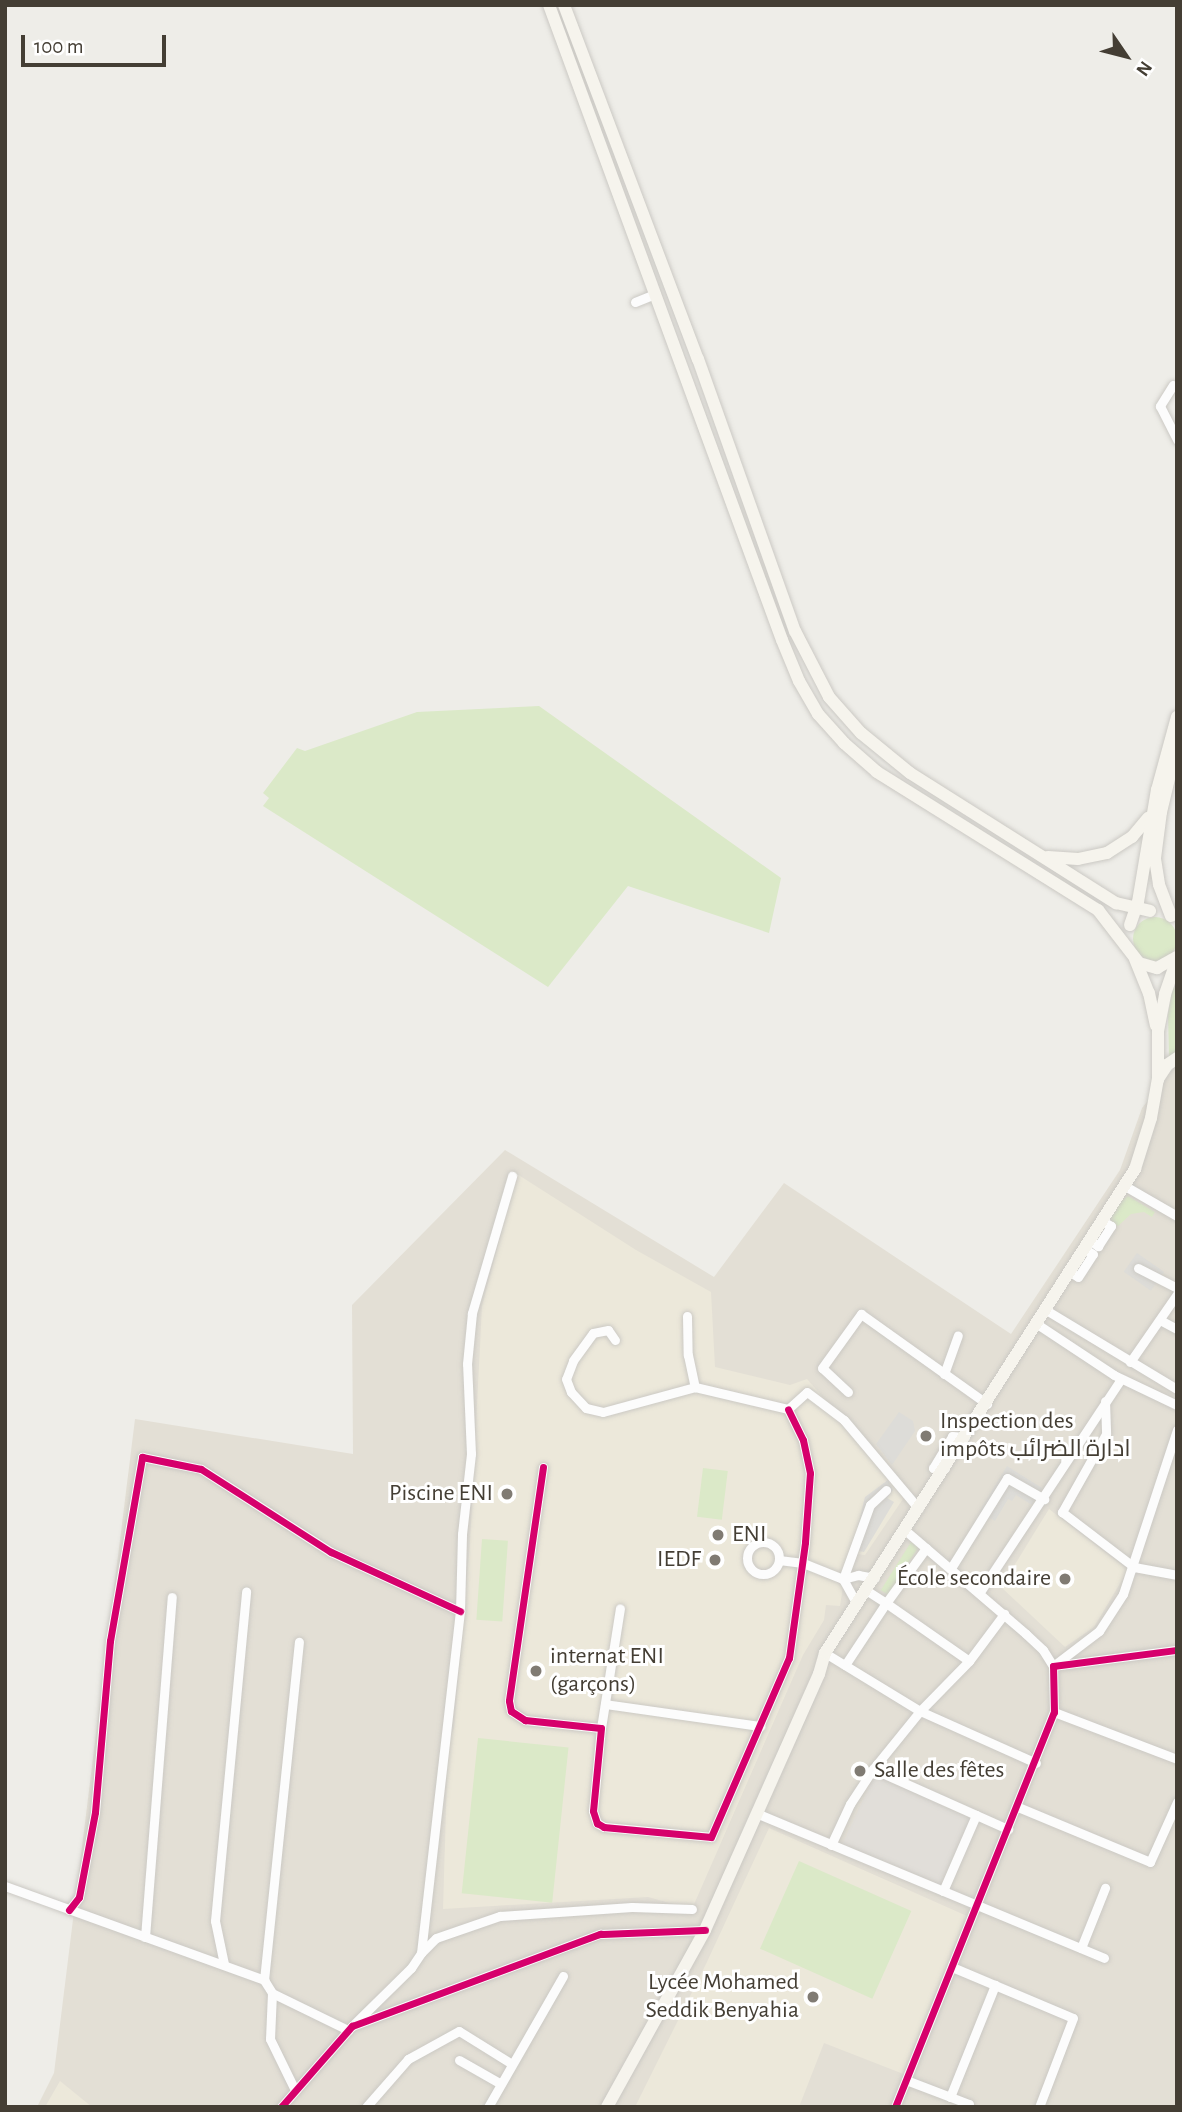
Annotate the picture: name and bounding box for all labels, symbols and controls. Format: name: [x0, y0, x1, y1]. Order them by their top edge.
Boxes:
scale bar: [24, 21, 170, 65]
north arrow: [1091, 21, 1161, 91]
text: 100 m: [34, 36, 84, 57]
text: N: [1132, 57, 1155, 79]
place label: Inspection des impôts ادارة الضرائب: [940, 1408, 1131, 1464]
marker: Inspection des impôts ادارة الضرائب: [918, 1428, 934, 1444]
place label: Piscine ENI: [389, 1480, 493, 1508]
marker: Piscine ENI: [499, 1486, 515, 1502]
place label: ENI: [732, 1521, 766, 1549]
marker: ENI: [710, 1527, 726, 1543]
place label: IEDF: [657, 1546, 701, 1574]
marker: IEDF: [707, 1552, 723, 1568]
place label: École secondaire: [897, 1565, 1051, 1593]
marker: École secondaire: [1057, 1571, 1073, 1587]
place label: internat ENI (garçons): [550, 1643, 664, 1699]
marker: internat ENI (garçons): [528, 1663, 544, 1679]
place label: Salle des fêtes: [874, 1757, 1004, 1785]
marker: Salle des fêtes: [852, 1763, 868, 1779]
place label: Lycée Mohamed Seddik Benyahia: [646, 1969, 799, 2025]
marker: Lycée Mohamed Seddik Benyahia: [805, 1989, 821, 2005]

